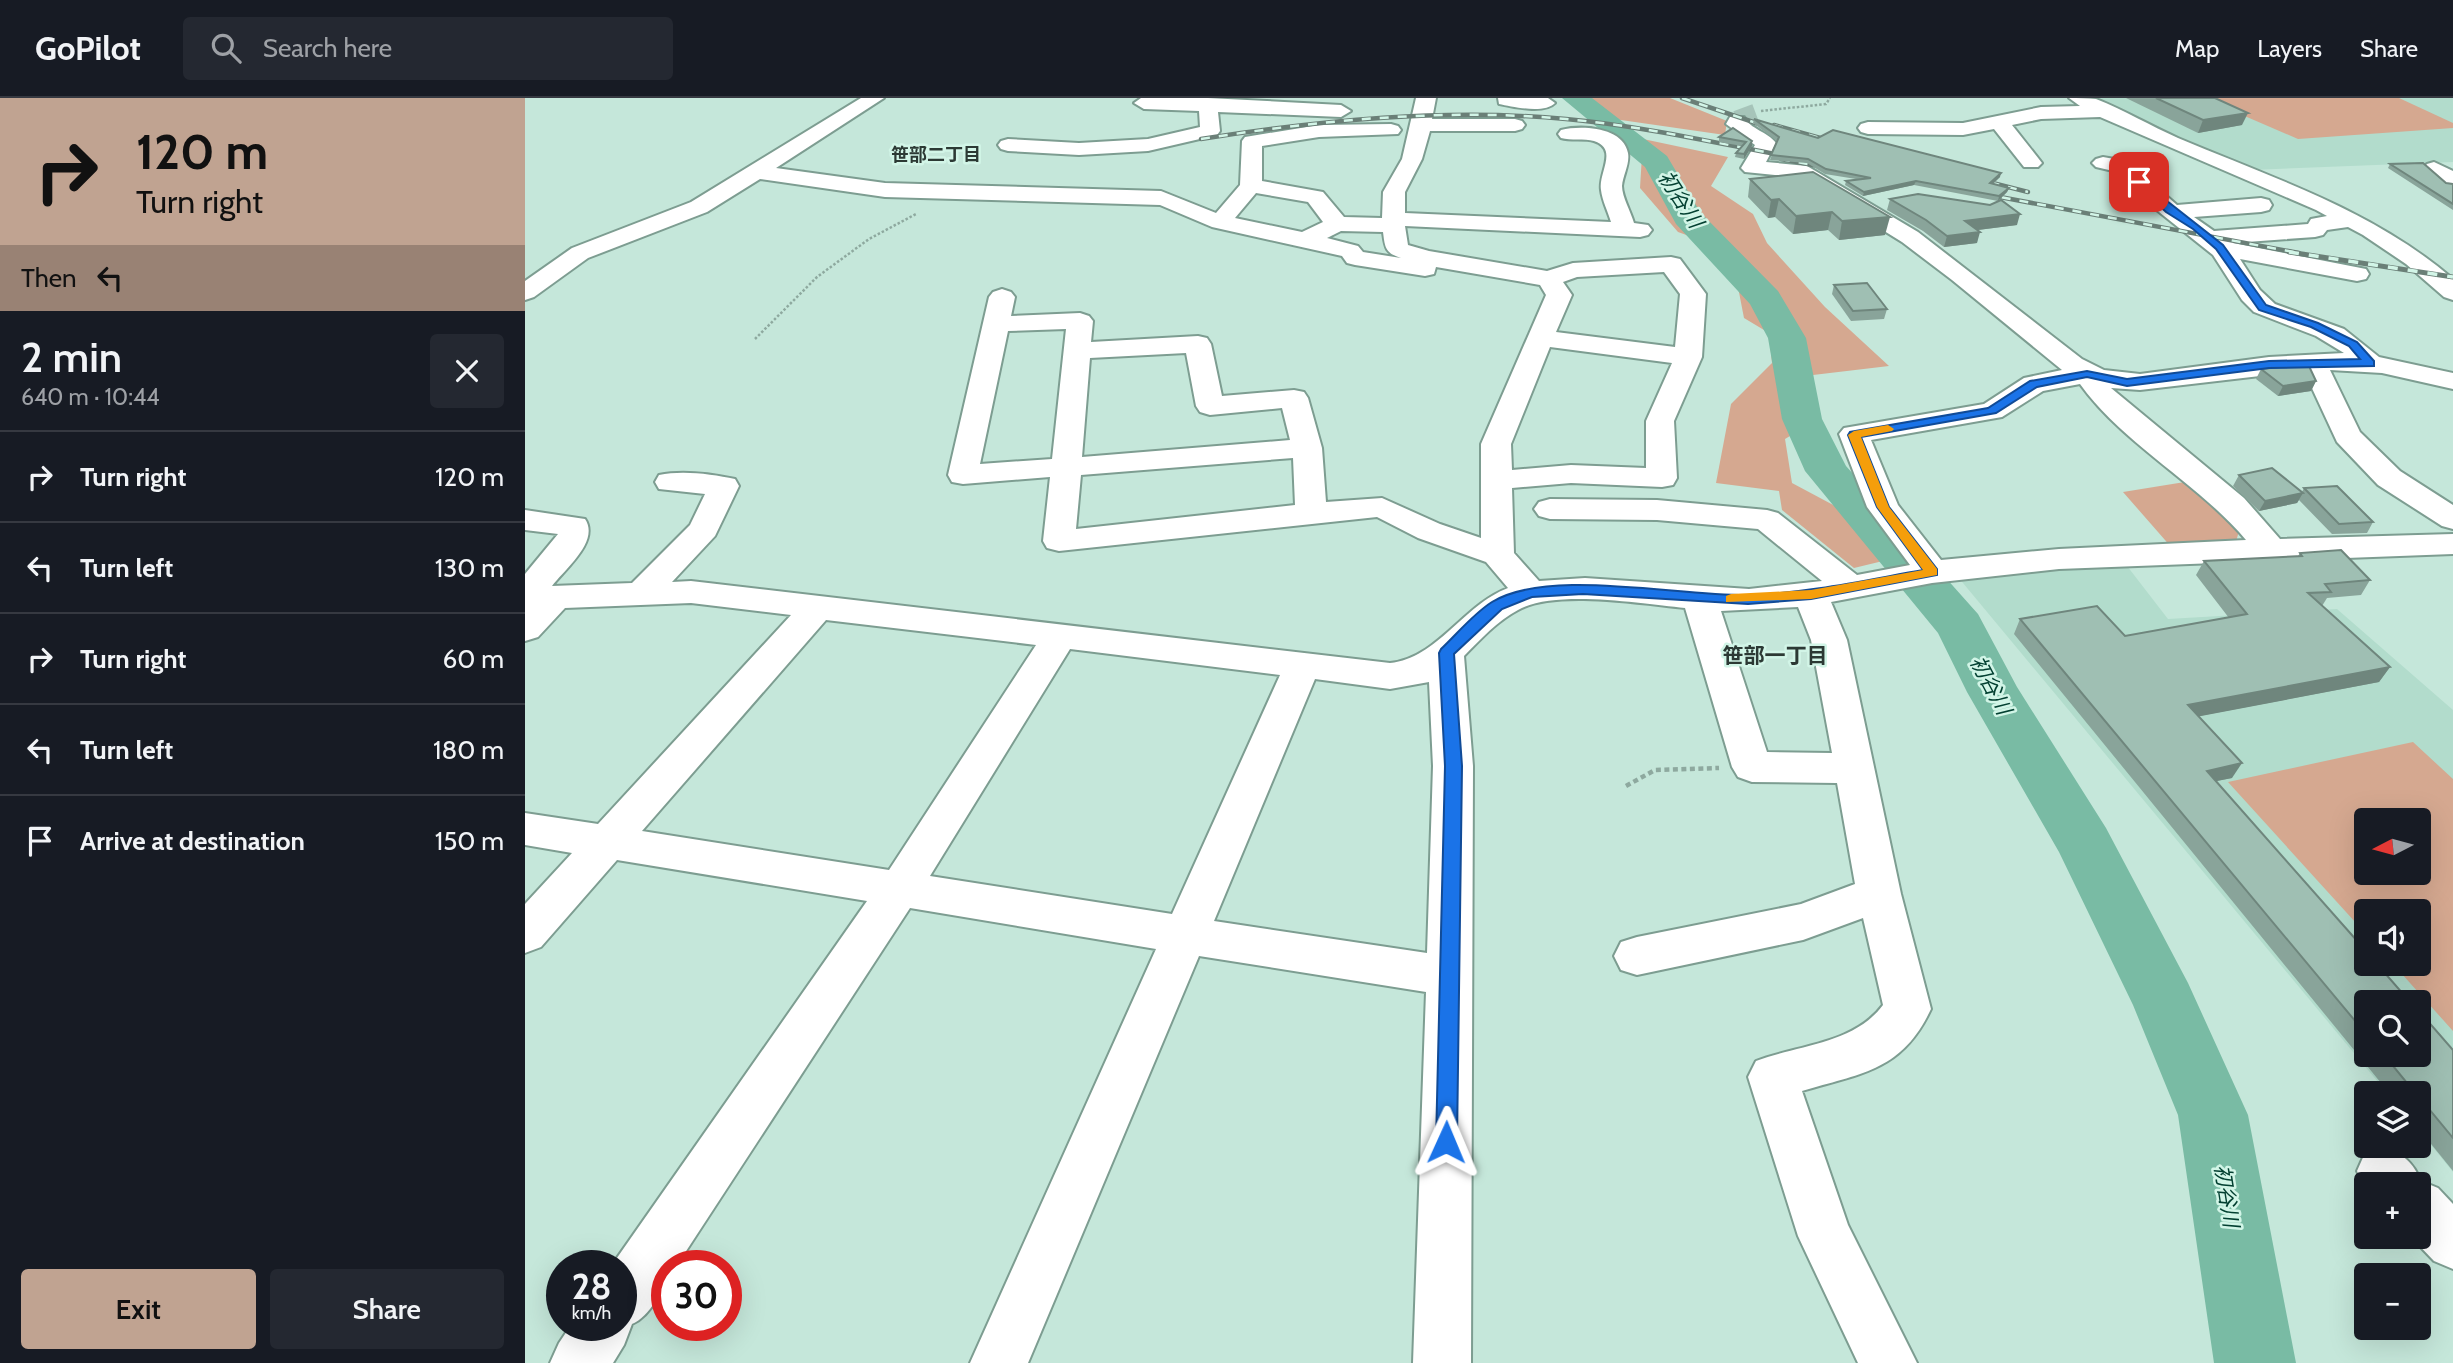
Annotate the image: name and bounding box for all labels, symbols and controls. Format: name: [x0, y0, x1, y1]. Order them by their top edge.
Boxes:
search box: [183, 17, 673, 80]
text: GoPilot: [35, 28, 141, 68]
icon: search: [207, 29, 245, 67]
text: Search here: [263, 32, 392, 64]
text: Map: [2175, 34, 2219, 63]
text: Layers: [2257, 34, 2322, 63]
text: Share: [2360, 34, 2418, 63]
text: 120 m: [136, 122, 268, 181]
icon: right: [21, 126, 112, 217]
district label: 笹部二丁目: [891, 144, 981, 166]
pin: [2109, 152, 2169, 212]
icon: arrive: [2120, 163, 2158, 201]
water label: 初谷川: [1653, 166, 1710, 234]
text: Turn right: [136, 182, 263, 221]
icon: left: [91, 259, 129, 297]
text: Then: [21, 262, 77, 294]
text: 2 min: [21, 331, 122, 383]
button: close: [430, 334, 504, 408]
text: 640 m · 10:44: [21, 383, 160, 411]
icon: right: [21, 458, 59, 496]
text: Turn right: [80, 461, 186, 493]
text: 120 m: [435, 461, 504, 493]
icon: left: [21, 549, 59, 587]
text: Turn left: [80, 552, 173, 584]
text: 130 m: [435, 552, 504, 584]
icon: right: [21, 640, 59, 678]
text: Turn right: [80, 643, 186, 675]
text: 60 m: [442, 643, 504, 675]
district label: 笹部一丁目: [1723, 643, 1828, 668]
water label: 初谷川: [1965, 651, 2018, 720]
icon: left: [21, 731, 59, 769]
text: Turn left: [80, 734, 173, 766]
text: 180 m: [433, 734, 504, 766]
north arrow: [2354, 808, 2431, 886]
map controls: [2354, 808, 2431, 1340]
icon: arrive: [21, 822, 59, 860]
text: Arrive at destination: [80, 825, 305, 857]
text: 150 m: [435, 825, 504, 857]
button: sound: [2354, 899, 2431, 976]
button: search: [2354, 990, 2431, 1067]
button: layers: [2354, 1081, 2431, 1158]
position arrow: [1409, 1105, 1483, 1179]
water label: 初谷川: [2210, 1163, 2245, 1231]
button: +: [2354, 1172, 2431, 1249]
speed limit sign: 30: [651, 1250, 742, 1341]
button: −: [2354, 1263, 2431, 1340]
text: 28: [572, 1265, 611, 1308]
button: Exit: [21, 1269, 256, 1349]
button: Share: [270, 1269, 504, 1349]
text: km/h: [572, 1302, 611, 1324]

